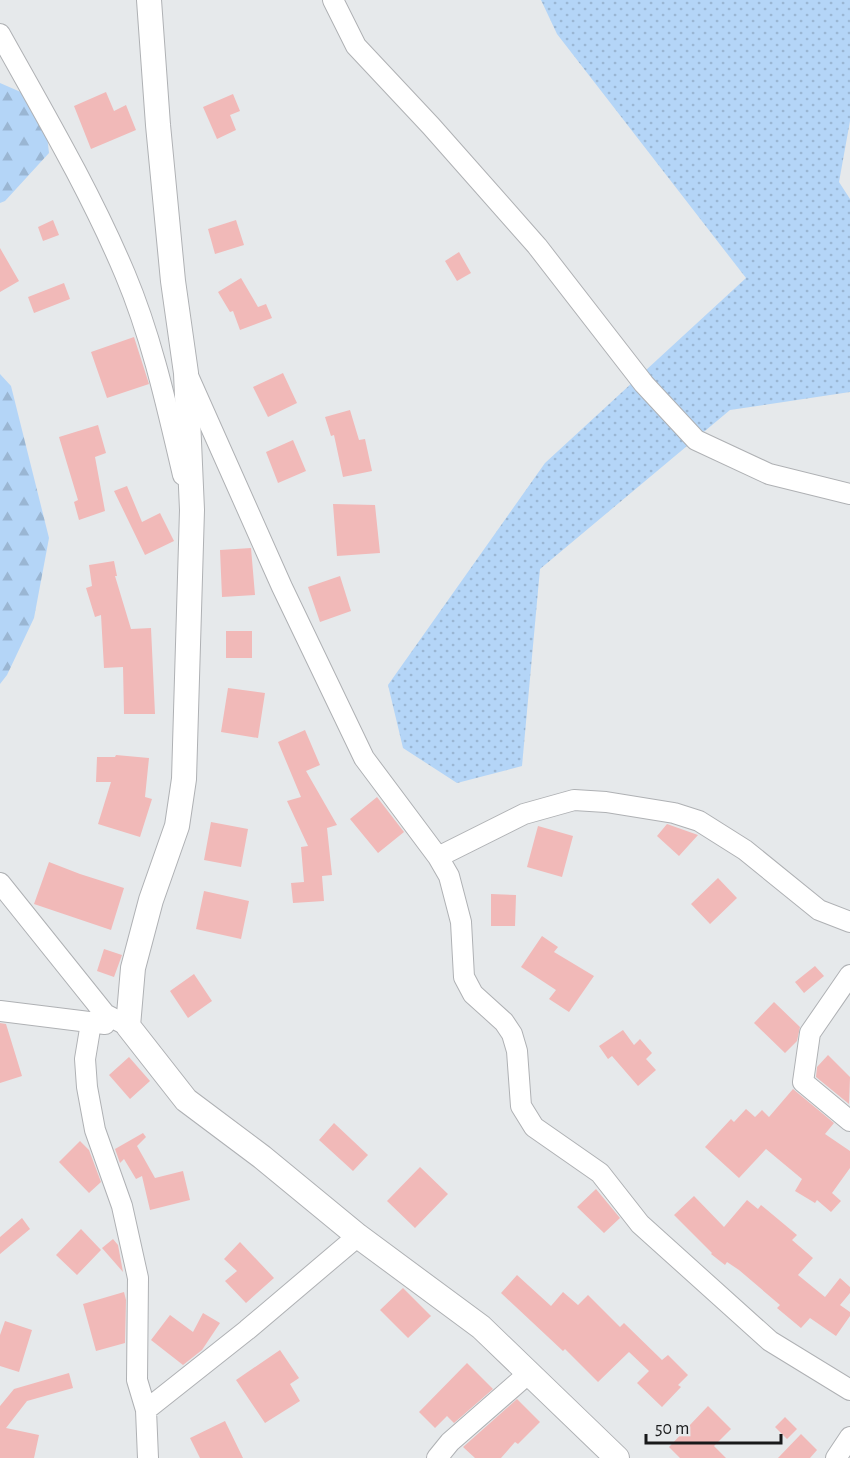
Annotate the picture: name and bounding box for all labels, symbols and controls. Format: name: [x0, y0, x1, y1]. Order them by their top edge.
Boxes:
scale bar: [646, 1407, 781, 1445]
text: 50 m: [655, 1420, 689, 1438]

